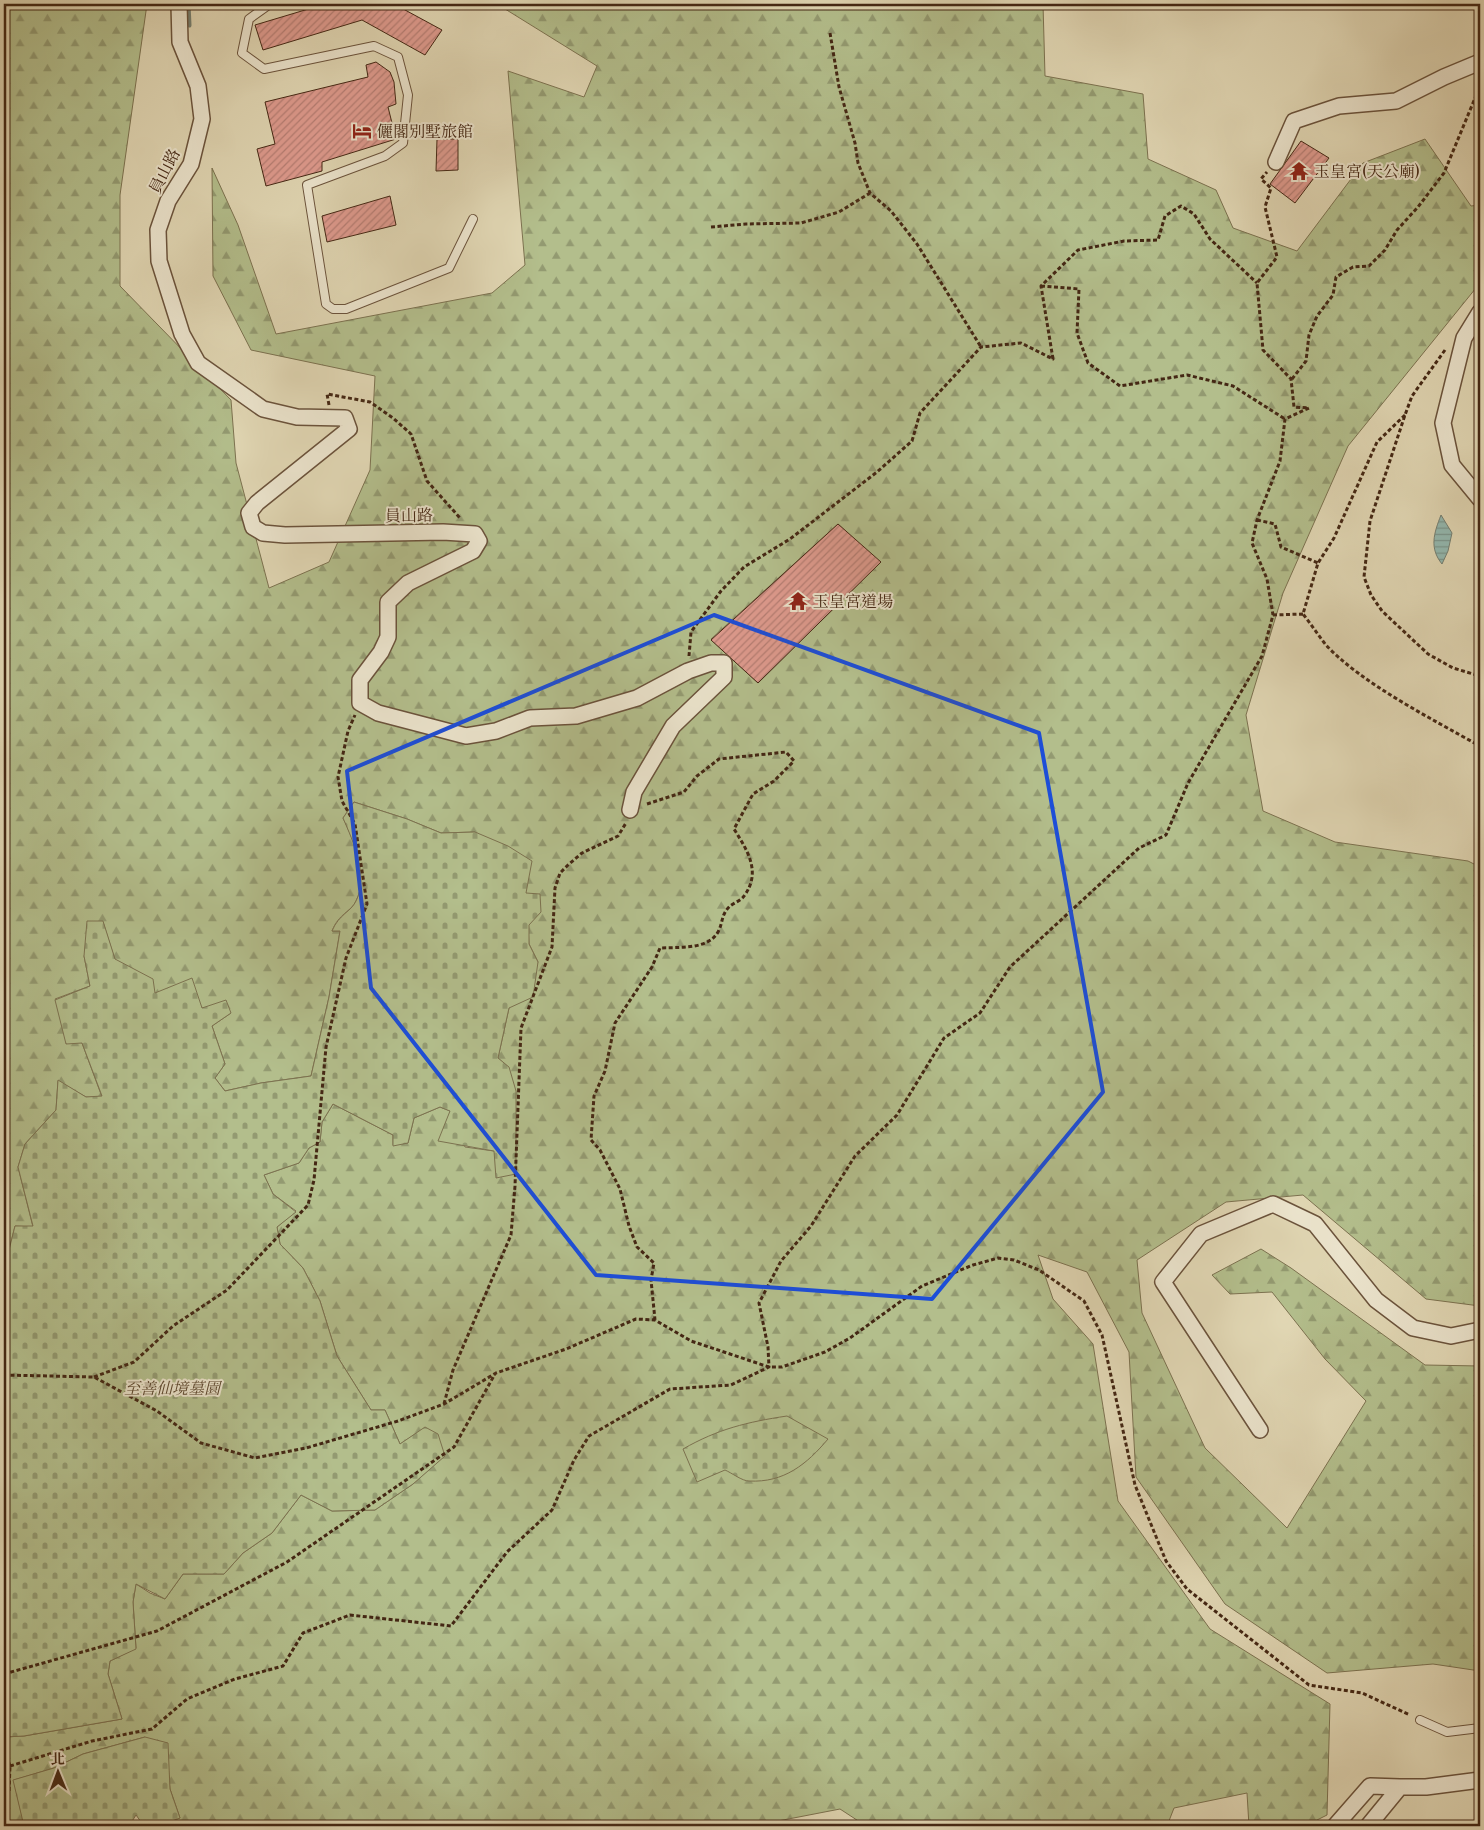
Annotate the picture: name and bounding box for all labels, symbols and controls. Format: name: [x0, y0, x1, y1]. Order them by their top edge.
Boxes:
hotel icon: 儷閣別墅旅館: [351, 120, 373, 142]
place label: 儷閣別墅旅館: [377, 122, 473, 142]
street label: 員山路: [145, 146, 185, 197]
temple icon: 玉皇宮(天公廟): [1288, 160, 1310, 182]
place label: 玉皇宮(天公廟): [1314, 162, 1420, 182]
street label: 員山路: [385, 506, 433, 526]
temple icon: 玉皇宮道場: [787, 590, 809, 612]
place label: 玉皇宮道場: [813, 592, 893, 612]
park label: 至善仙境墓園: [124, 1379, 223, 1399]
north arrow: [32, 1748, 82, 1798]
text: 北: [51, 1751, 65, 1769]

